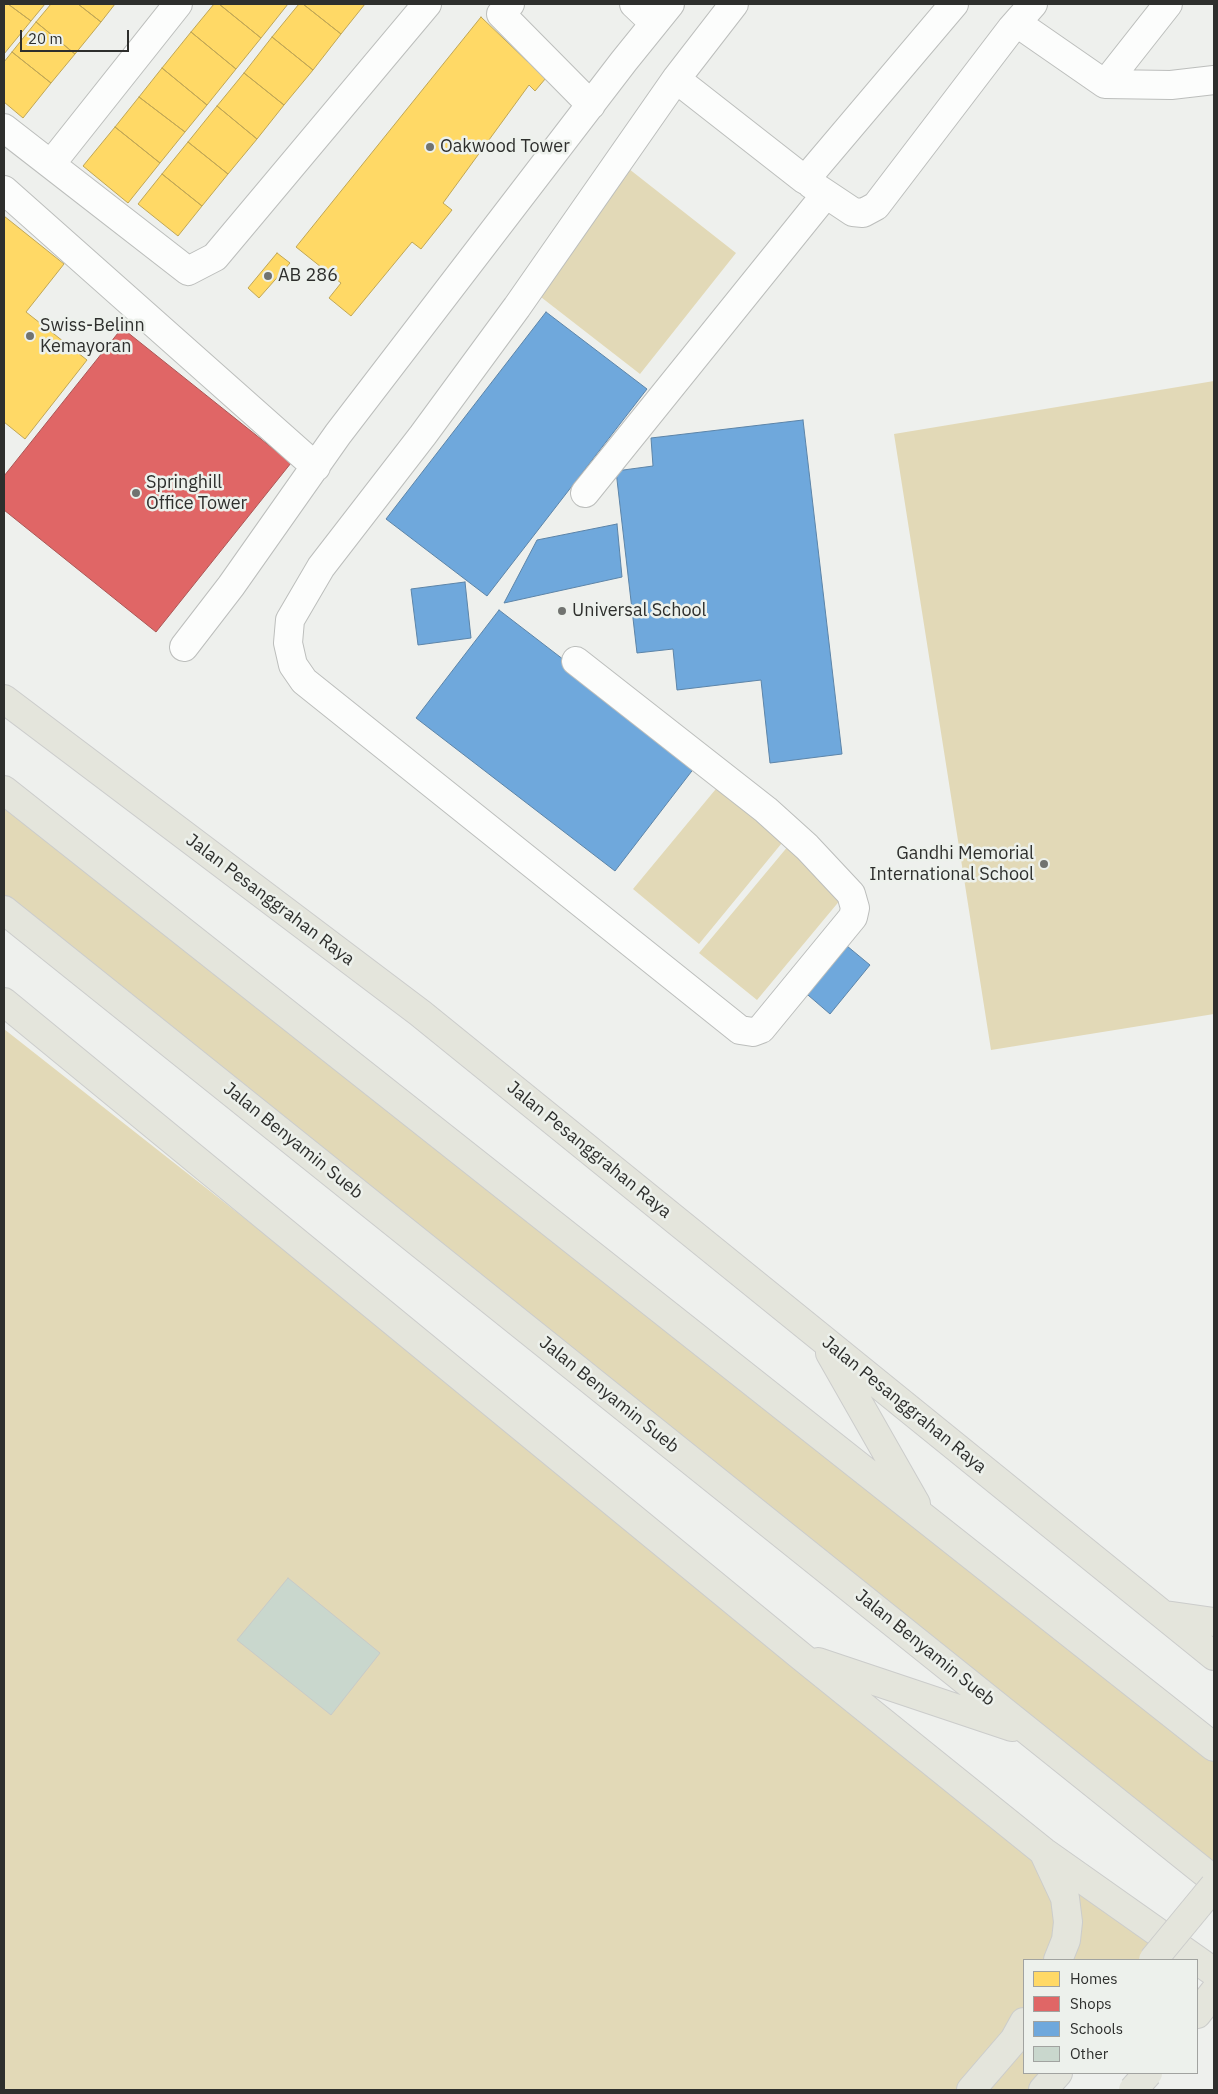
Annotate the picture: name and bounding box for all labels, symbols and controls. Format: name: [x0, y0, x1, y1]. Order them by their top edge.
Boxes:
scale bar: [22, 20, 131, 52]
text: 20 m: [28, 29, 63, 48]
place label: Oakwood Tower: [440, 136, 570, 158]
marker: Oakwood Tower: [424, 141, 436, 153]
place label: AB 286: [278, 265, 338, 287]
marker: AB 286: [262, 270, 274, 282]
place label: Swiss-Belinn Kemayoran: [40, 315, 145, 358]
marker: Swiss-Belinn Kemayoran: [24, 330, 36, 342]
place label: Springhill Office Tower: [146, 472, 247, 514]
marker: Springhill Office Tower: [130, 487, 142, 499]
place label: Universal School: [572, 600, 706, 622]
marker: Universal School: [556, 605, 568, 617]
street label: Jalan Pesanggrahan Raya: [181, 830, 359, 970]
place label: Gandhi Memorial International School: [869, 843, 1034, 886]
marker: Gandhi Memorial International School: [1038, 858, 1050, 870]
street label: Jalan Pesanggrahan Raya: [502, 1077, 676, 1223]
street label: Jalan Benyamin Sueb: [219, 1078, 367, 1204]
street label: Jalan Benyamin Sueb: [535, 1332, 683, 1458]
street label: Jalan Pesanggrahan Raya: [817, 1332, 991, 1478]
street label: Jalan Benyamin Sueb: [851, 1585, 999, 1711]
legend: [1023, 1959, 1198, 2074]
text: Homes: [1070, 1969, 1118, 1988]
text: Shops: [1070, 1994, 1112, 2013]
text: Schools: [1070, 2019, 1123, 2038]
text: Other: [1070, 2044, 1108, 2063]

